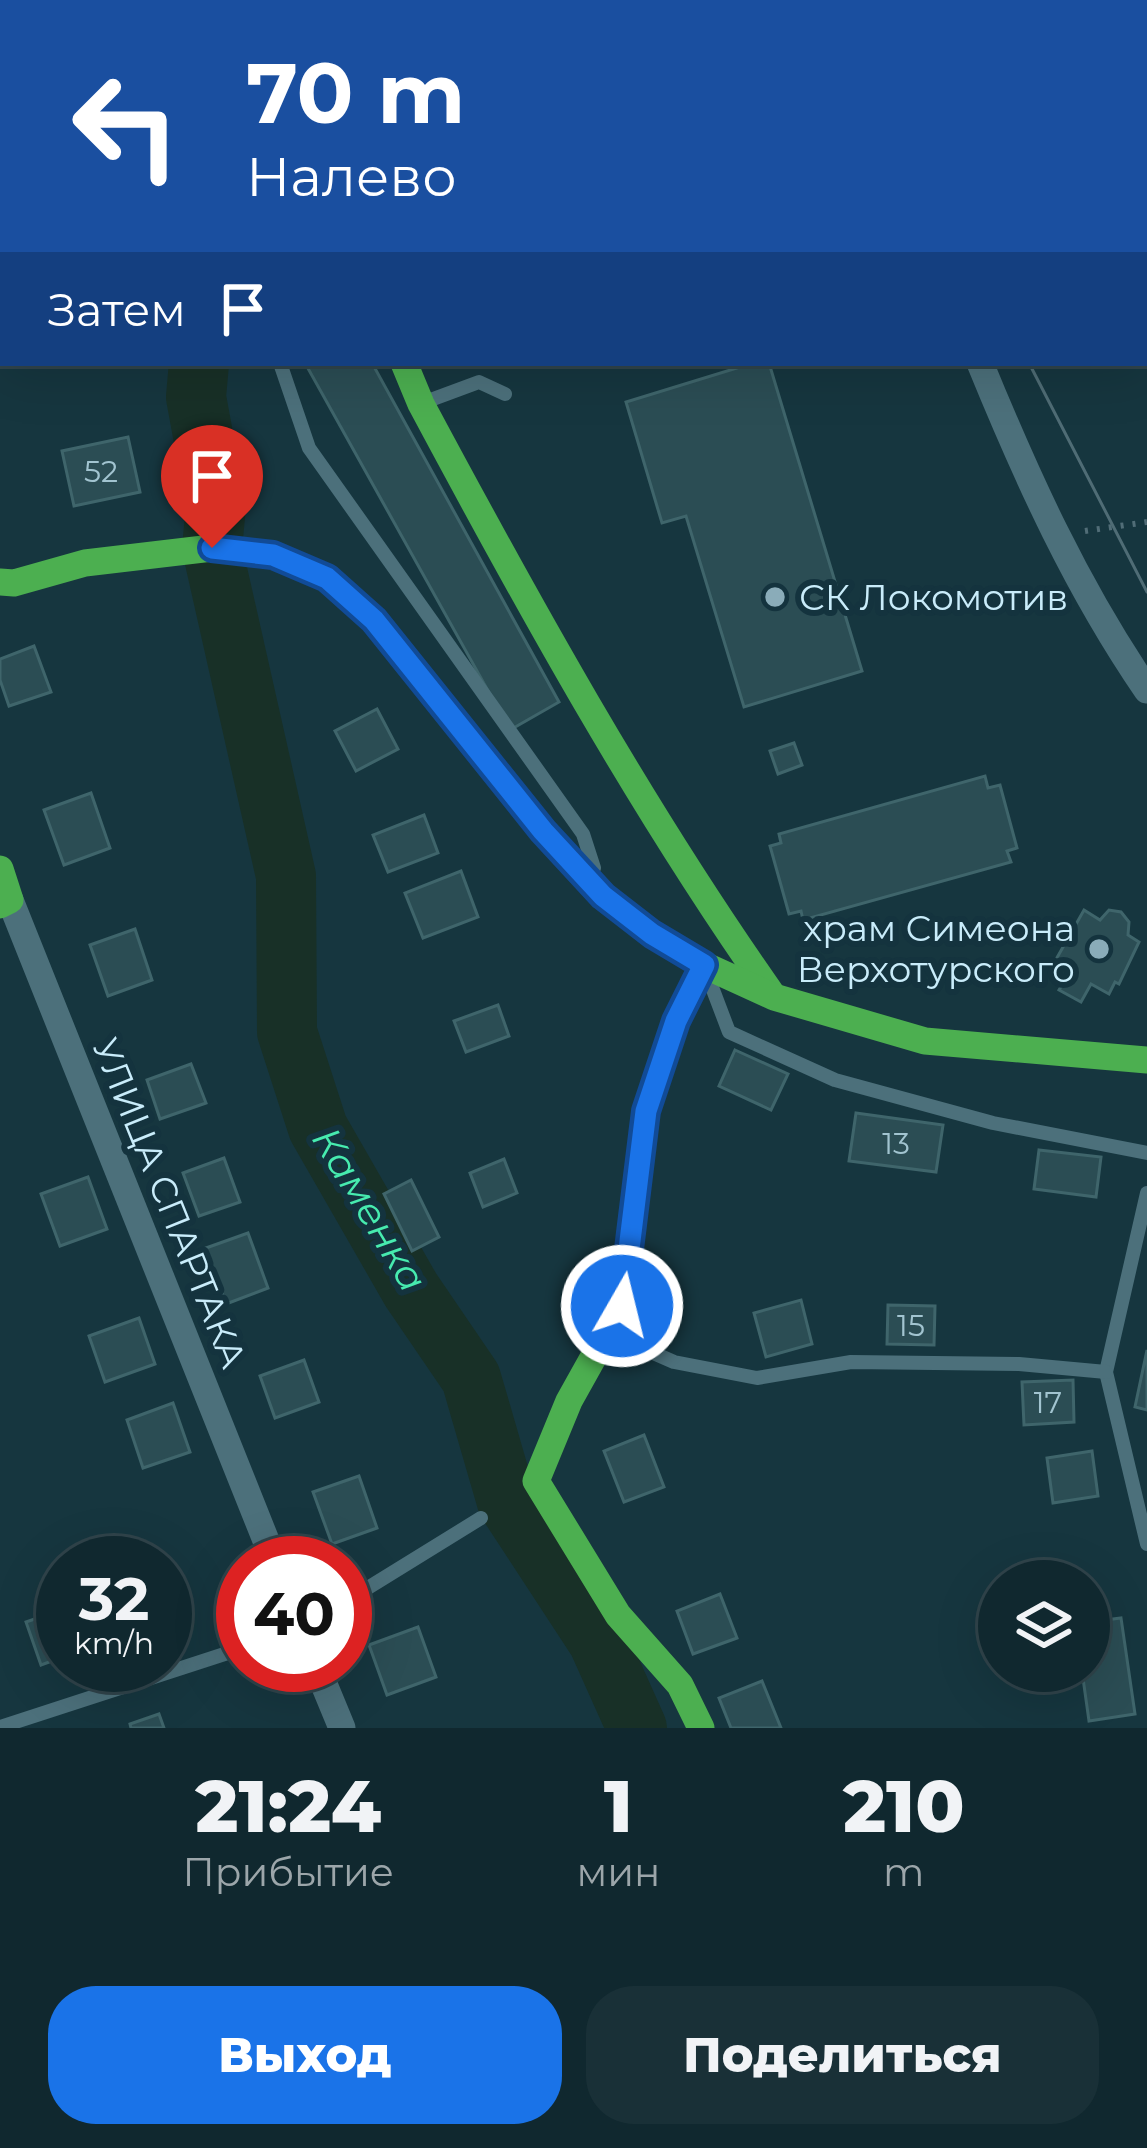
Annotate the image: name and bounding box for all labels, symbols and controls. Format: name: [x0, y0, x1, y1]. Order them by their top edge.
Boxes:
text: 70 m: [246, 42, 465, 144]
icon: left: [48, 48, 204, 204]
text: Налево: [246, 144, 457, 210]
icon: arrive: [210, 276, 276, 342]
text: Затем: [48, 282, 186, 337]
pin: [161, 425, 263, 548]
icon: arrive: [179, 443, 245, 509]
house number: 52: [84, 453, 118, 490]
place label: СК Локомотив: [799, 575, 1068, 619]
marker: СК Локомотив: [762, 584, 788, 610]
place label: храм Симеона Верхотурского: [797, 906, 1075, 991]
marker: храм Симеона Верхотурского: [1086, 936, 1112, 962]
street label: УЛИЦА СПАРТАКА: [84, 1032, 256, 1374]
water label: Каменка: [302, 1118, 438, 1300]
house number: 13: [882, 1125, 910, 1162]
position arrow: [559, 1243, 685, 1369]
house number: 15: [897, 1307, 925, 1344]
house number: 17: [1034, 1384, 1062, 1421]
speed limit sign: 40: [216, 1536, 372, 1692]
map controls: [978, 1560, 1110, 1692]
button: layers: [978, 1560, 1110, 1692]
text: 32: [79, 1562, 149, 1635]
text: km/h: [74, 1625, 154, 1662]
text: 21:24: [195, 1762, 381, 1850]
text: 1: [604, 1762, 633, 1850]
text: 210: [843, 1762, 965, 1850]
text: Прибытие: [182, 1848, 394, 1896]
text: мин: [576, 1848, 660, 1896]
text: m: [883, 1848, 924, 1896]
button: Выход: [48, 1986, 562, 2124]
button: Поделиться: [586, 1986, 1099, 2124]

